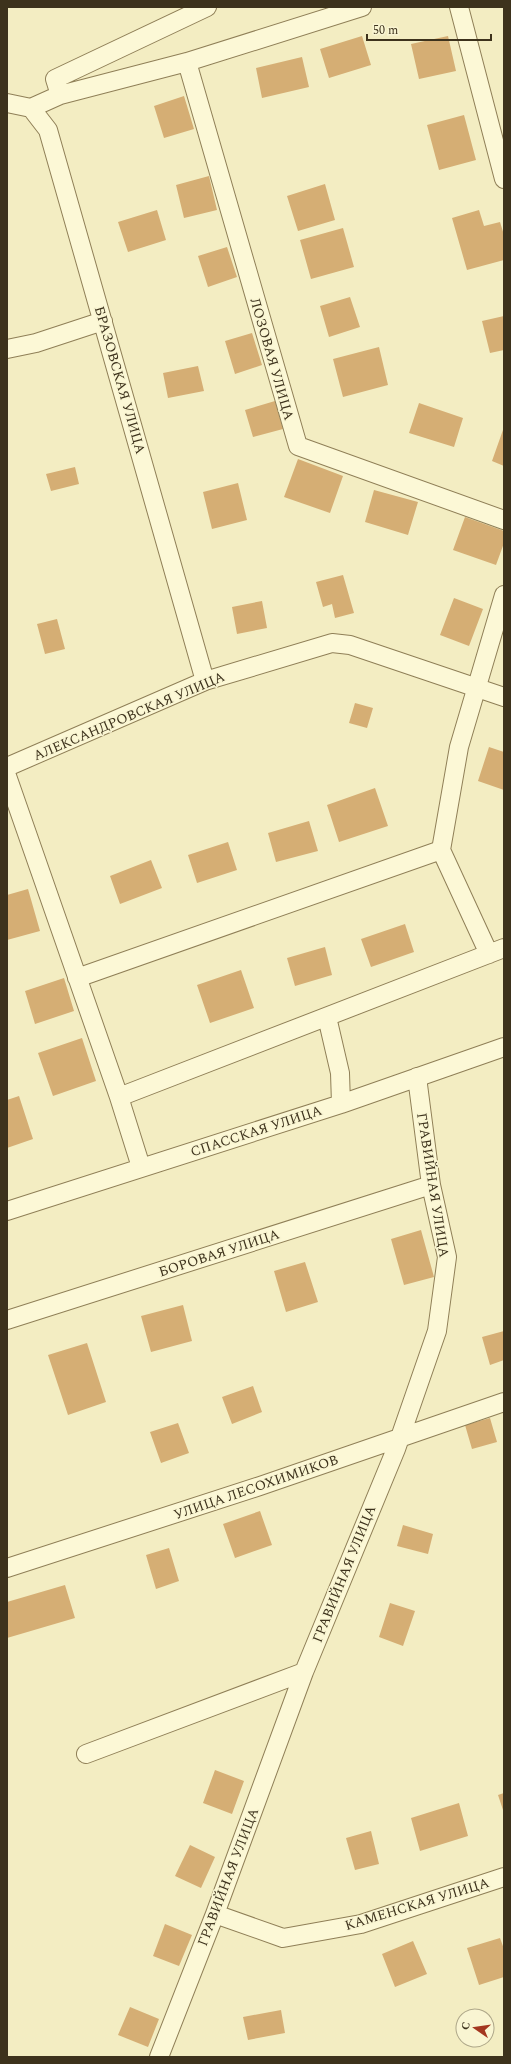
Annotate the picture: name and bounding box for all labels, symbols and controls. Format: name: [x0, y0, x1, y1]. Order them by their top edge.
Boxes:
scale bar: [367, 16, 491, 42]
text: 50 m: [373, 21, 398, 40]
street label: ЛОЗОВАЯ УЛИЦА: [244, 295, 300, 423]
street label: БРАЗОВСКАЯ УЛИЦА: [89, 304, 151, 457]
street label: АЛЕКСАНДРОВСКАЯ УЛИЦА: [30, 666, 229, 766]
street label: СПАССКАЯ УЛИЦА: [188, 1100, 325, 1162]
street label: ГРАВИЙНАЯ УЛИЦА: [411, 1111, 455, 1259]
street label: БОРОВАЯ УЛИЦА: [156, 1223, 283, 1282]
street label: УЛИЦА ЛЕСОХИМИКОВ: [171, 1449, 341, 1525]
street label: ГРАВИЙНАЯ УЛИЦА: [307, 1502, 381, 1646]
street label: ГРАВИЙНАЯ УЛИЦА: [192, 1804, 264, 1949]
street label: КАМЕНСКАЯ УЛИЦА: [342, 1872, 492, 1936]
north arrow: [455, 2008, 495, 2048]
text: С: [457, 2020, 475, 2032]

